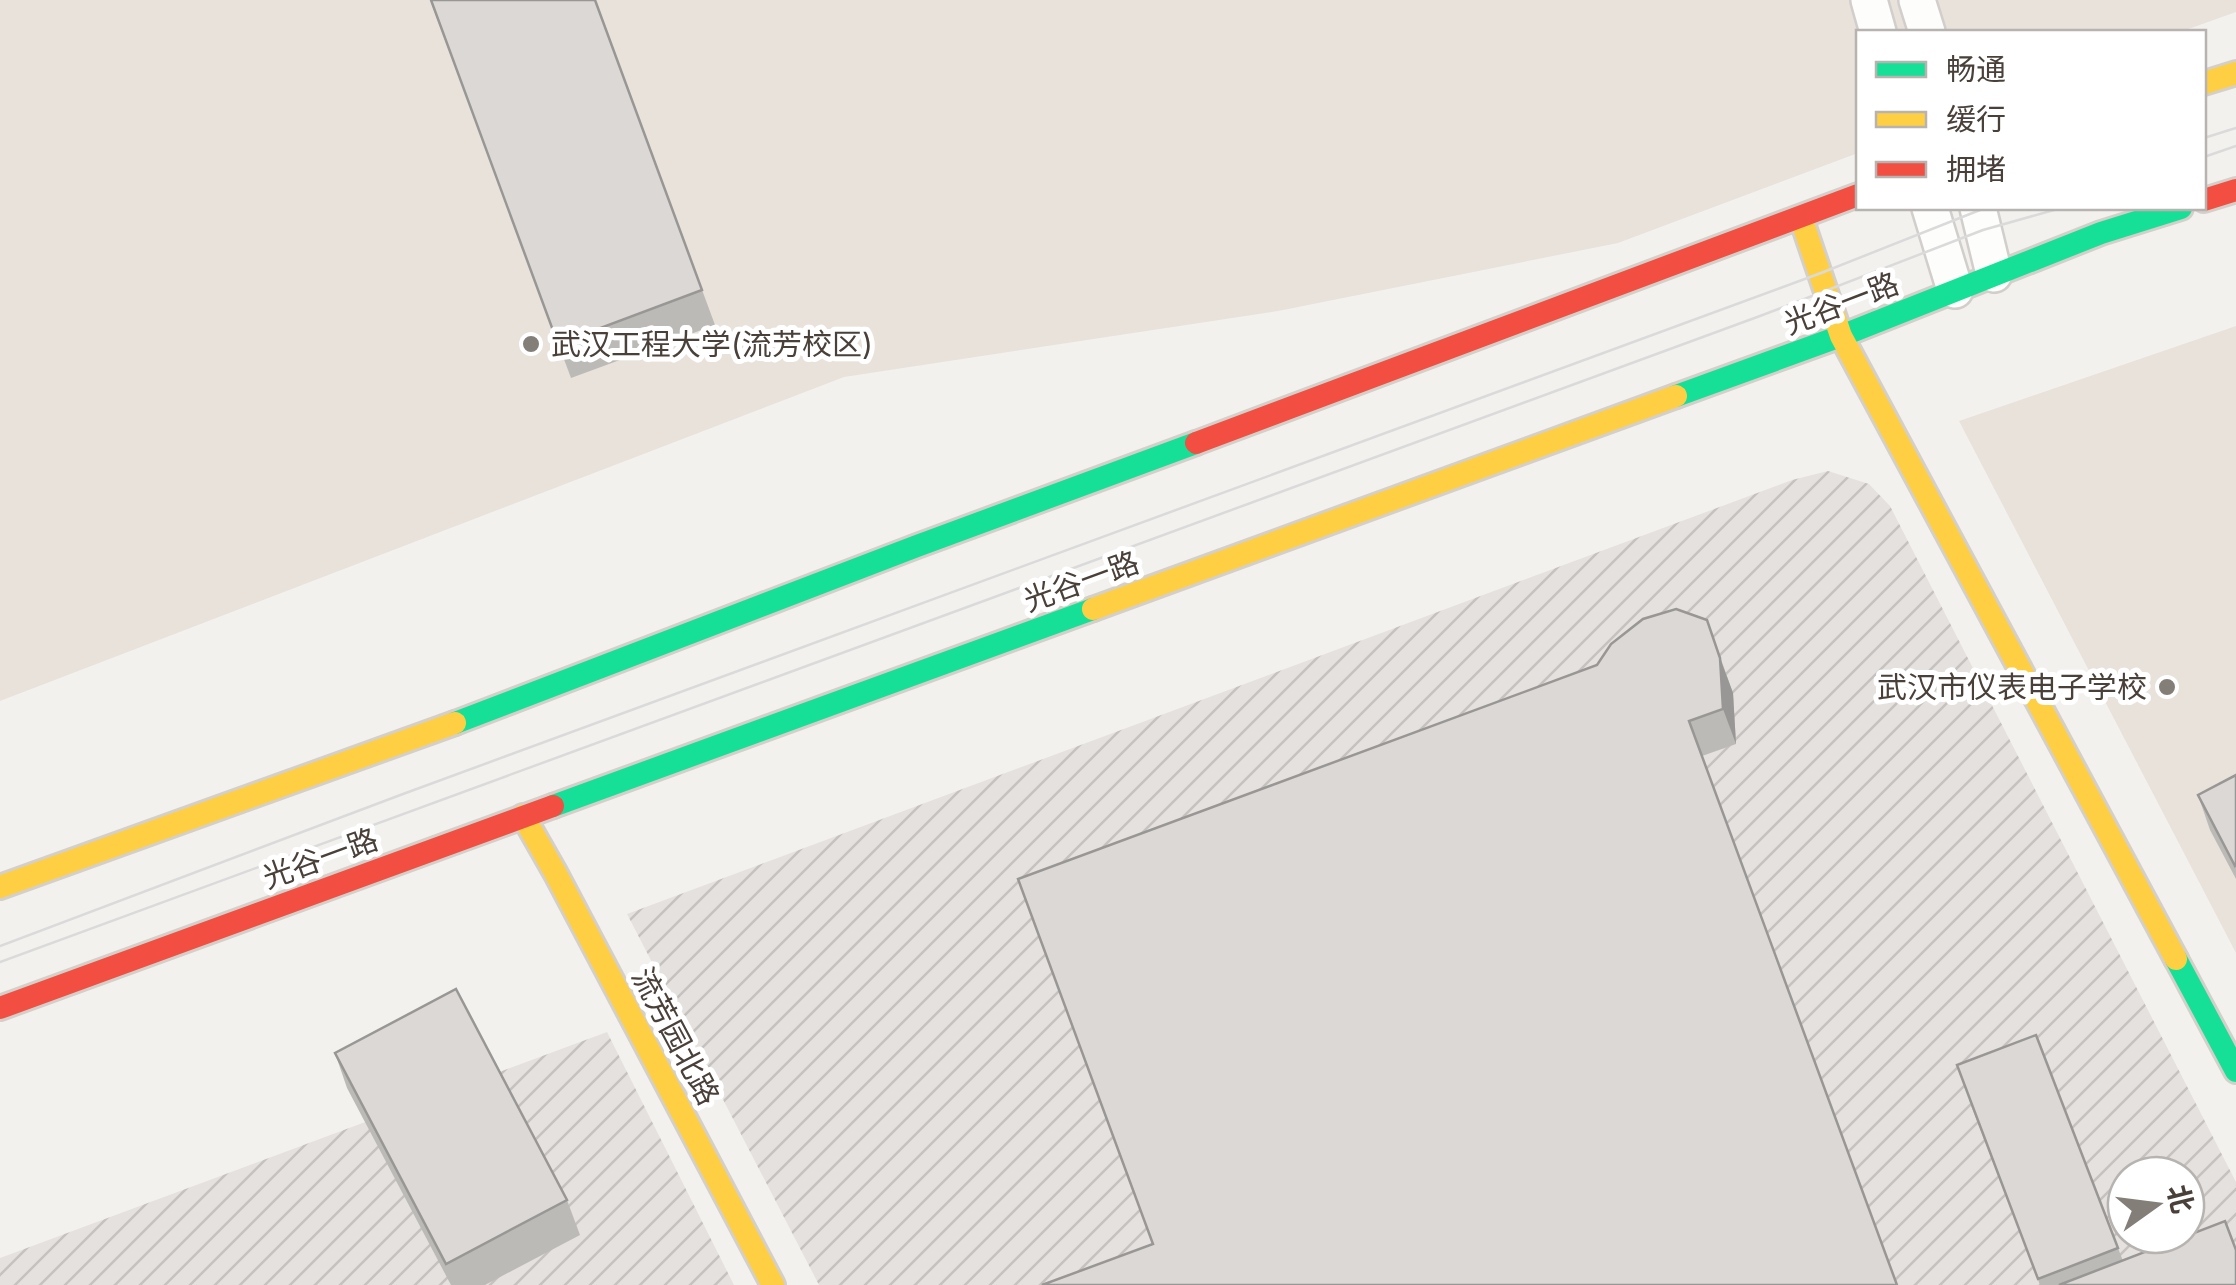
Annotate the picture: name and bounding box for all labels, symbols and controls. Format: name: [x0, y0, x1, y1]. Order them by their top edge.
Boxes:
legend: [1856, 30, 2206, 210]
text: 畅通: [1946, 51, 2006, 87]
text: 缓行: [1946, 101, 2006, 137]
text: 拥堵: [1946, 151, 2006, 187]
street label: 光谷一路: [1779, 265, 1903, 341]
place label: 武汉工程大学(流芳校区): [551, 326, 873, 362]
marker: 武汉工程大学(流芳校区): [520, 333, 542, 355]
street label: 光谷一路: [1018, 544, 1144, 618]
place label: 武汉市仪表电子学校: [1877, 669, 2147, 705]
marker: 武汉市仪表电子学校: [2156, 676, 2178, 698]
street label: 光谷一路: [257, 821, 383, 895]
street label: 流芳园北路: [625, 961, 727, 1111]
north arrow: [2106, 1155, 2206, 1255]
text: 北: [2160, 1181, 2200, 1217]

